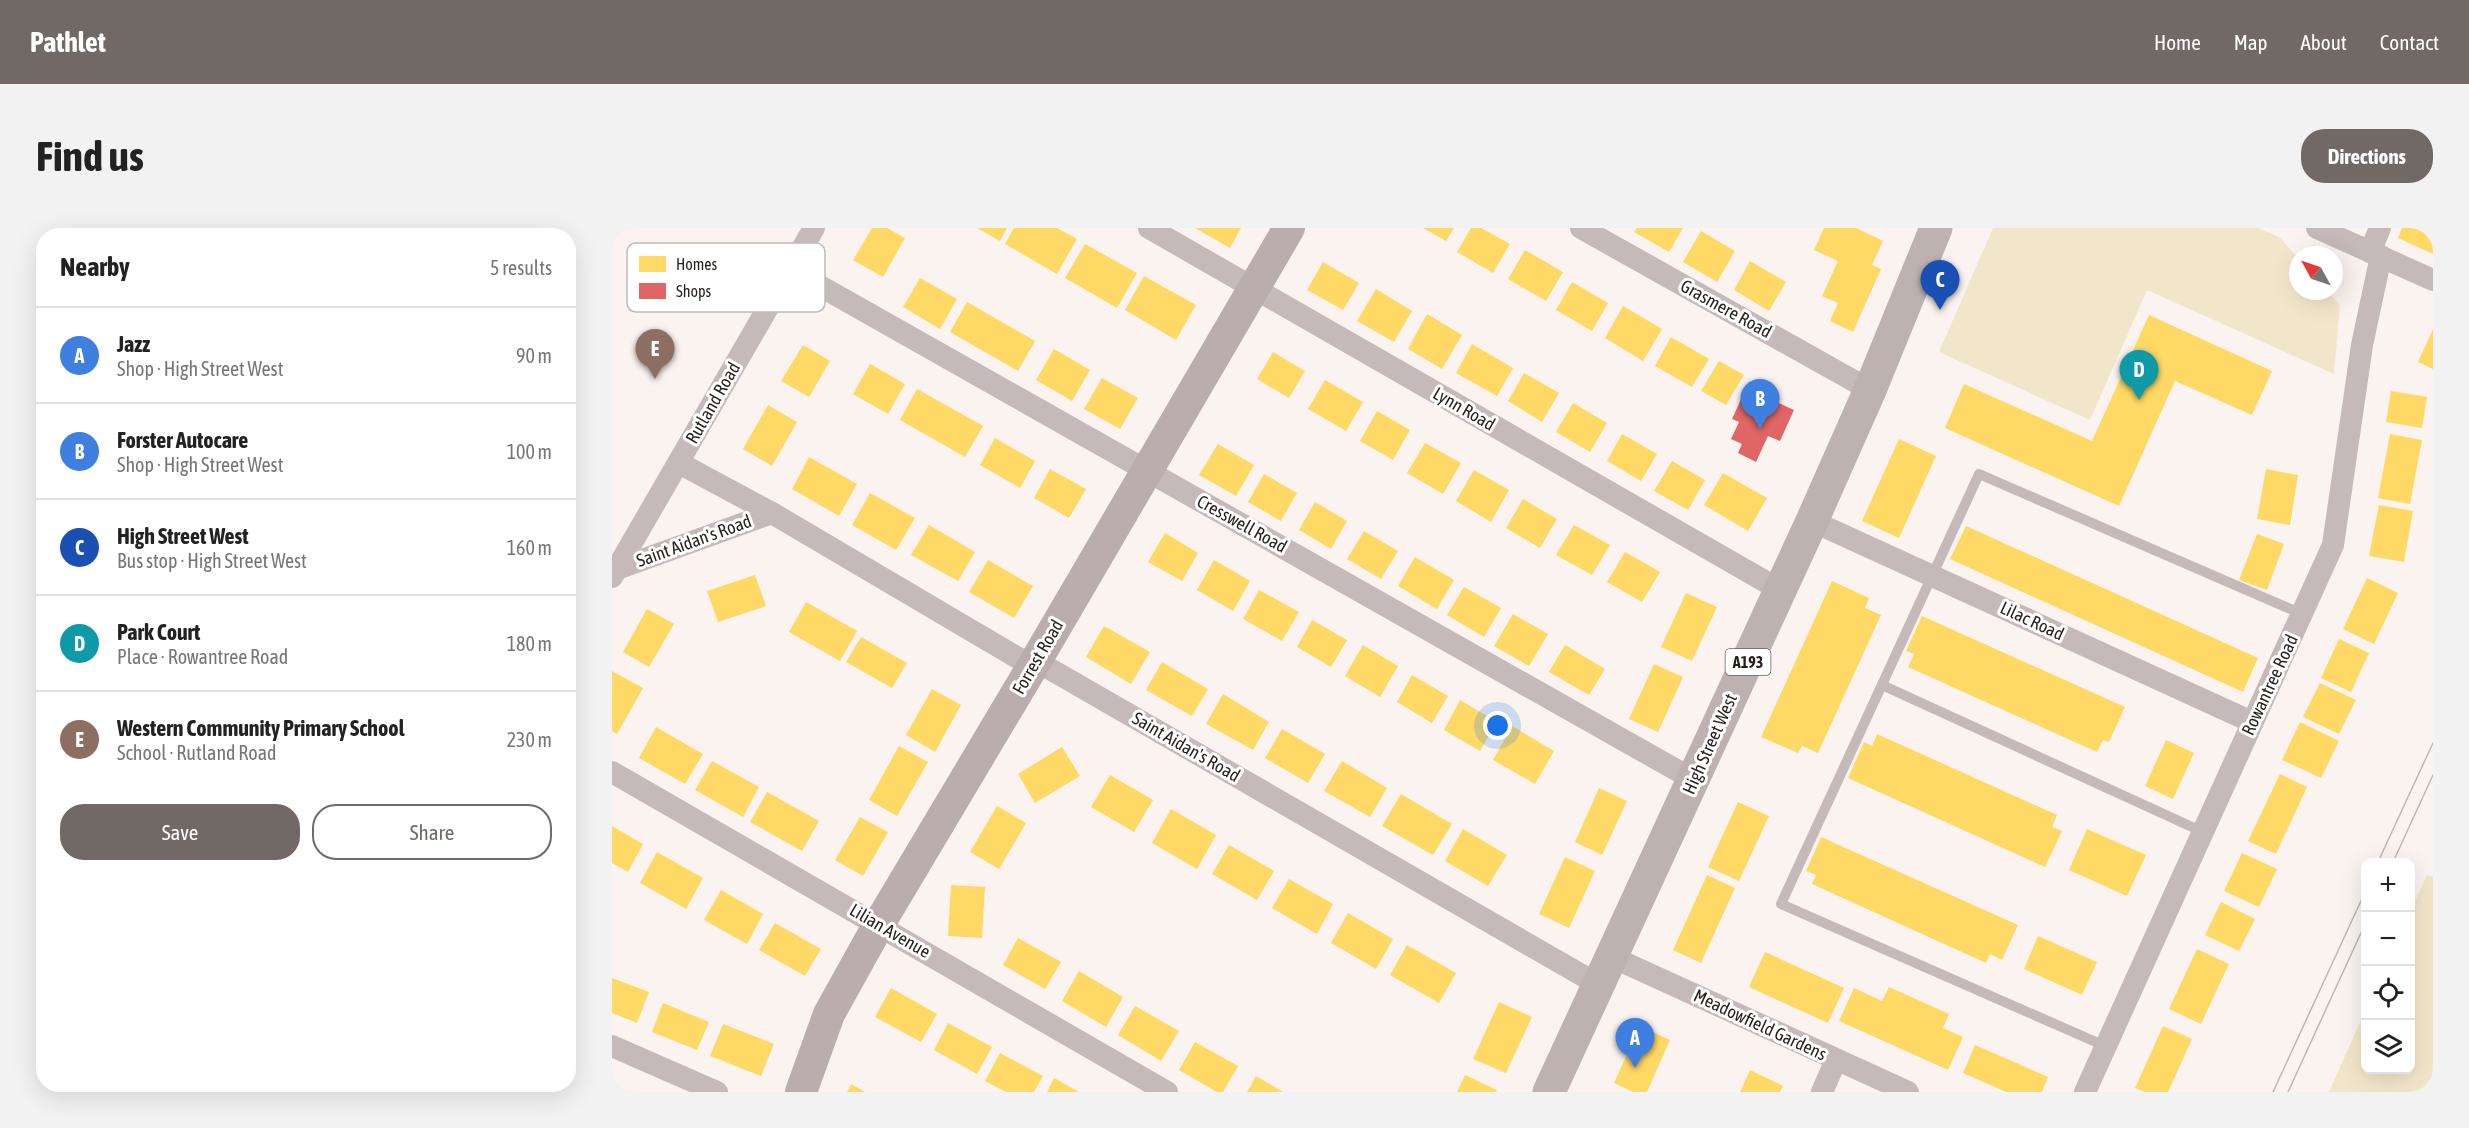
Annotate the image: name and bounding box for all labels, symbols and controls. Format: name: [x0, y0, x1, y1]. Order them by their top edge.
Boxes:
text: Pathlet: [30, 26, 106, 58]
text: Home: [2154, 30, 2201, 54]
text: Map: [2234, 30, 2268, 54]
text: About: [2301, 30, 2347, 54]
text: Contact: [2380, 30, 2439, 54]
button: Directions: [2301, 129, 2433, 183]
text: Find us: [36, 132, 144, 180]
legend: [627, 243, 825, 312]
north arrow: [2289, 246, 2343, 300]
text: Nearby: [60, 252, 130, 282]
text: Homes: [676, 255, 718, 273]
text: 5 results: [490, 256, 552, 279]
pin: C: [1920, 260, 1960, 310]
street label: Grasmere Road: [1677, 275, 1775, 342]
text: Shops: [676, 282, 712, 301]
pin: E: [636, 330, 675, 379]
text: Jazz: [117, 331, 150, 357]
text: A: [75, 344, 84, 367]
text: 90 m: [516, 344, 552, 367]
pin: D: [2120, 350, 2158, 400]
text: Shop · High Street West: [117, 357, 283, 380]
street label: Rutland Road: [681, 358, 744, 447]
pin: B: [1740, 380, 1780, 429]
street label: Lynn Road: [1429, 382, 1499, 435]
text: Forster Autocare: [117, 427, 248, 453]
text: B: [75, 440, 84, 463]
text: 100 m: [507, 440, 552, 463]
text: Shop · High Street West: [117, 453, 283, 476]
street label: Cresswell Road: [1194, 490, 1291, 557]
street label: Saint Aidan's Road: [633, 510, 754, 571]
text: High Street West: [117, 523, 249, 549]
text: C: [75, 536, 84, 559]
text: 160 m: [507, 536, 552, 559]
text: Bus stop · High Street West: [117, 549, 307, 572]
street label: Lilac Road: [1997, 597, 2067, 644]
street label: Forrest Road: [1008, 616, 1067, 698]
text: Park Court: [117, 619, 200, 645]
street label: Rowantree Road: [2237, 631, 2302, 738]
text: D: [74, 632, 85, 655]
text: 180 m: [507, 632, 552, 655]
text: Place · Rowantree Road: [117, 645, 288, 668]
road number: A193: [1726, 649, 1770, 675]
street label: High Street West: [1678, 690, 1741, 797]
street label: Saint Aidan's Road: [1129, 707, 1244, 786]
your location: [1483, 711, 1512, 740]
text: Western Community Primary School: [117, 715, 405, 741]
text: E: [75, 728, 84, 751]
text: 230 m: [507, 728, 552, 751]
text: School · Rutland Road: [117, 741, 276, 764]
button: Save: [60, 804, 300, 860]
button: Share: [312, 804, 552, 860]
map controls: [2361, 858, 2415, 1074]
button: +: [2361, 858, 2415, 912]
street label: Lilian Avenue: [846, 899, 934, 962]
button: −: [2361, 912, 2415, 966]
button: locate: [2361, 966, 2415, 1020]
street label: Meadowfield Gardens: [1690, 985, 1830, 1065]
pin: A: [1616, 1018, 1654, 1068]
button: layers: [2361, 1020, 2415, 1074]

